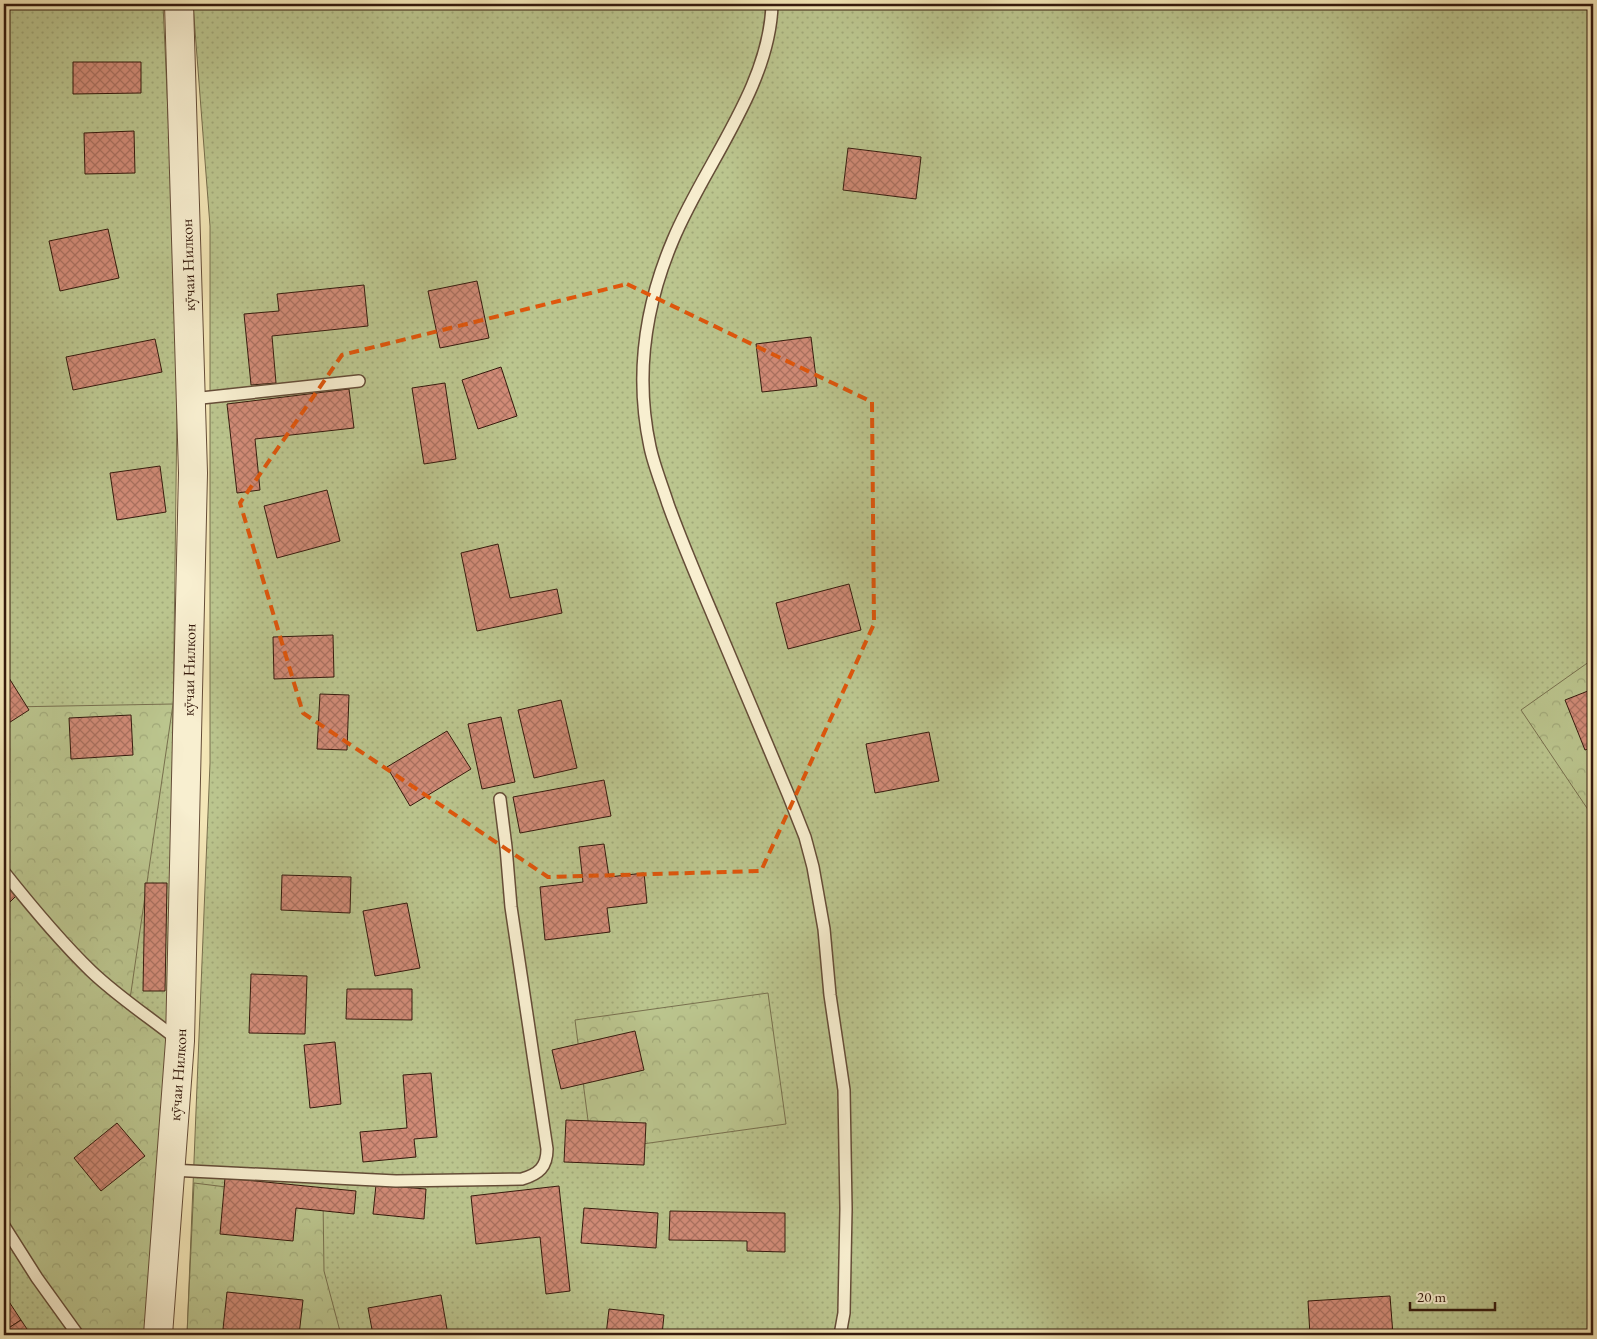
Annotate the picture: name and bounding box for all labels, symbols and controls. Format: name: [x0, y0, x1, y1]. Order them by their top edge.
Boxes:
street label: кӯчаи Нилкон: [176, 218, 200, 312]
street label: кӯчаи Нилкон: [177, 623, 200, 716]
street label: кӯчаи Нилкон: [164, 1028, 191, 1122]
scale bar: [1410, 1279, 1494, 1311]
text: 20 m: [1417, 1287, 1446, 1306]

